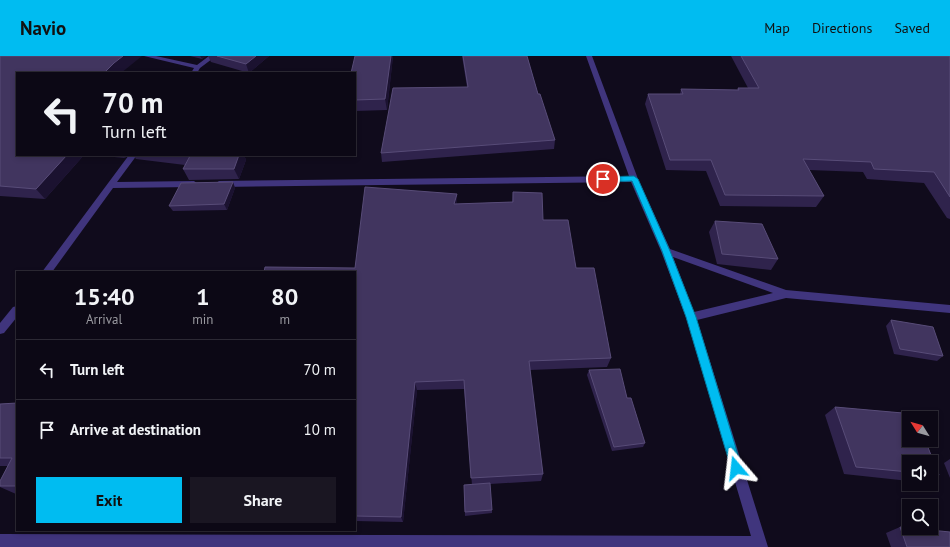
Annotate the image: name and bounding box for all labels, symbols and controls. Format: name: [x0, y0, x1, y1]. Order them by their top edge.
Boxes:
text: Navio: [20, 16, 66, 40]
text: Map: [764, 19, 790, 37]
text: Directions: [812, 19, 872, 37]
text: Saved: [894, 19, 930, 37]
text: 70 m: [102, 84, 163, 121]
icon: left: [36, 88, 88, 140]
text: Turn left: [102, 120, 167, 143]
pin: [586, 162, 620, 196]
icon: arrive: [592, 168, 614, 190]
text: 15:40: [74, 281, 135, 312]
text: 1: [196, 281, 210, 312]
text: 80: [271, 281, 298, 312]
text: Arrival: [86, 311, 122, 328]
text: min: [192, 311, 213, 328]
text: m: [279, 311, 290, 328]
icon: left: [36, 359, 58, 381]
text: Turn left: [70, 360, 124, 379]
text: 70 m: [303, 360, 336, 379]
north arrow: [902, 411, 938, 447]
map controls: [902, 411, 938, 535]
icon: arrive: [36, 419, 58, 441]
text: Arrive at destination: [70, 420, 201, 439]
text: 10 m: [303, 420, 336, 439]
position arrow: [715, 447, 757, 489]
button: sound: [902, 455, 938, 491]
button: Exit: [36, 477, 182, 523]
button: Share: [190, 477, 336, 523]
button: search: [902, 499, 938, 535]

